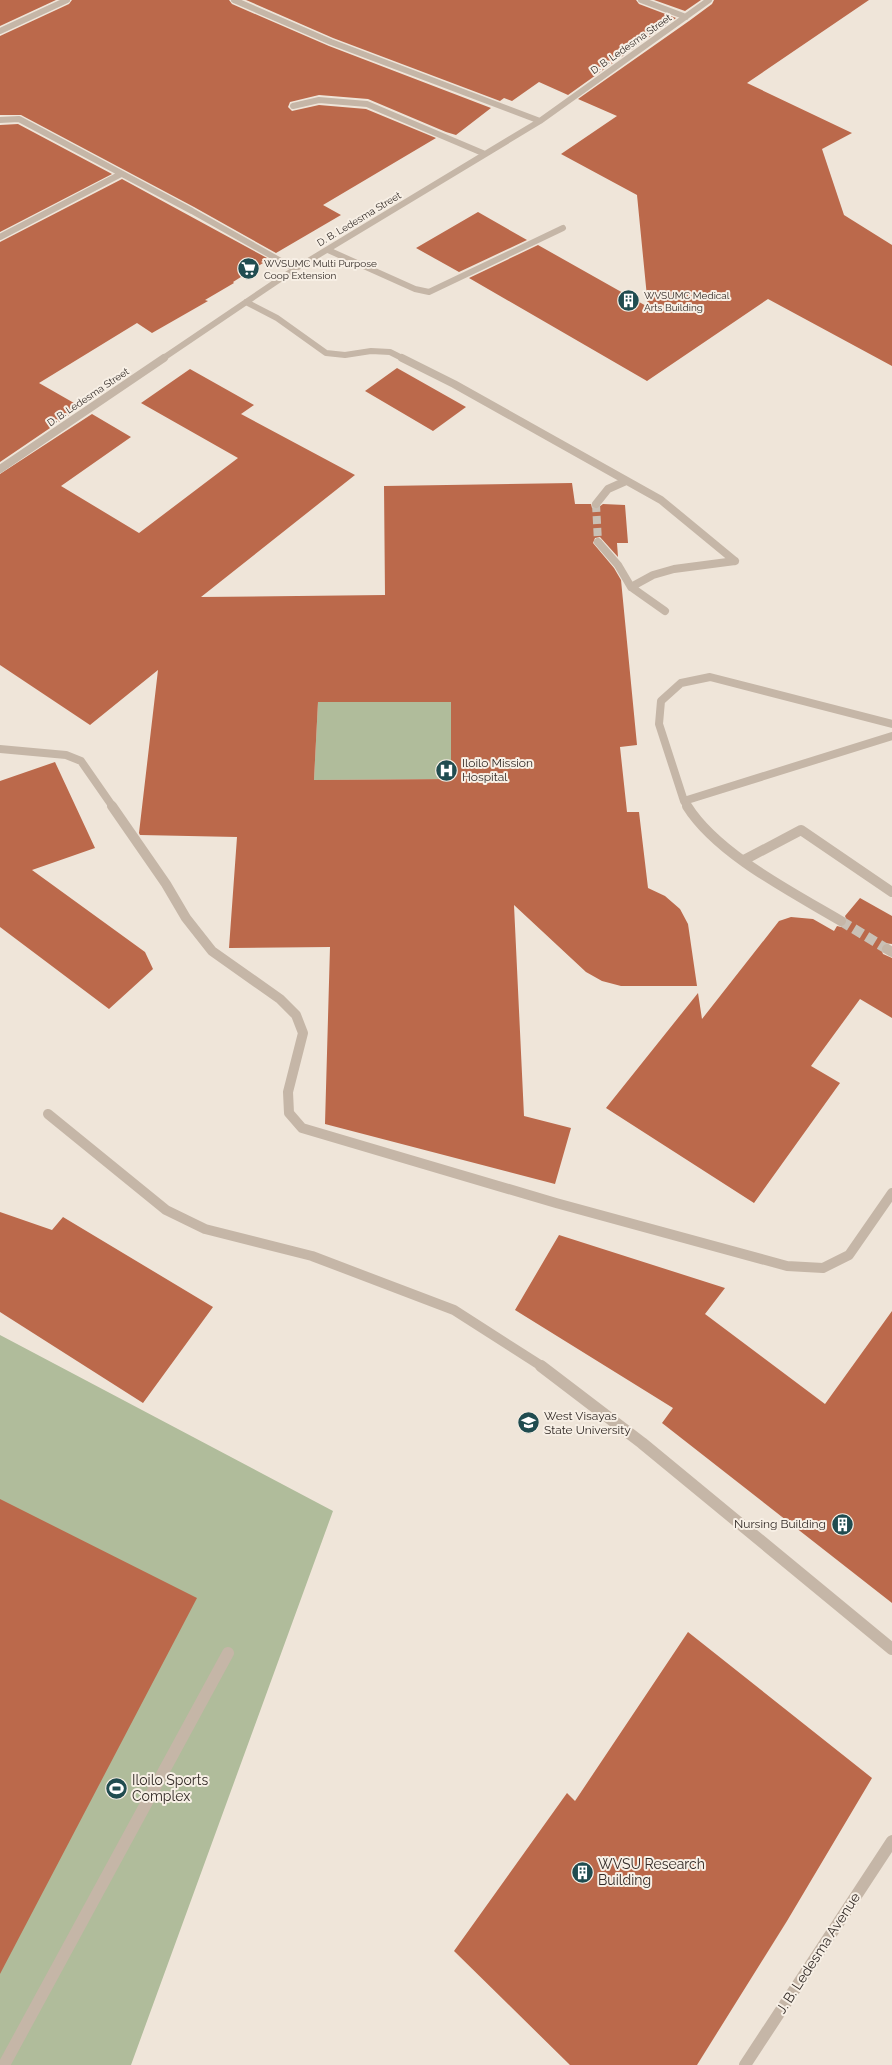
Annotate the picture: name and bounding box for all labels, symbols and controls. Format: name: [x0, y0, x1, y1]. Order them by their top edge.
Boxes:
street label: D. B. Ledesma Street: [589, 12, 674, 76]
street label: D. B. Ledesma Street: [315, 189, 404, 248]
supermarket icon: WVSUMC Multi Purpose Coop Extension: [235, 256, 261, 282]
place label: WVSUMC Multi Purpose Coop Extension: [264, 258, 377, 281]
building icon: WVSUMC Medical Arts Building: [615, 288, 641, 314]
place label: WVSUMC Medical Arts Building: [644, 290, 730, 313]
street label: D. B. Ledesma Street: [45, 365, 131, 428]
place label: Iloilo Mission Hospital: [462, 756, 533, 784]
hospital icon: Iloilo Mission Hospital: [433, 757, 459, 783]
place label: West Visayas State University: [544, 1409, 631, 1437]
school or university icon: West Visayas State University: [516, 1410, 542, 1436]
building icon: Nursing Building: [829, 1511, 855, 1537]
place label: Nursing Building: [734, 1517, 826, 1531]
place label: Iloilo Sports Complex: [132, 1772, 208, 1804]
sports icon: Iloilo Sports Complex: [103, 1775, 129, 1801]
place label: WVSU Research Building: [598, 1856, 705, 1888]
building icon: WVSU Research Building: [569, 1859, 595, 1885]
street label: J. B. Ledesma Avenue: [773, 1889, 863, 2017]

